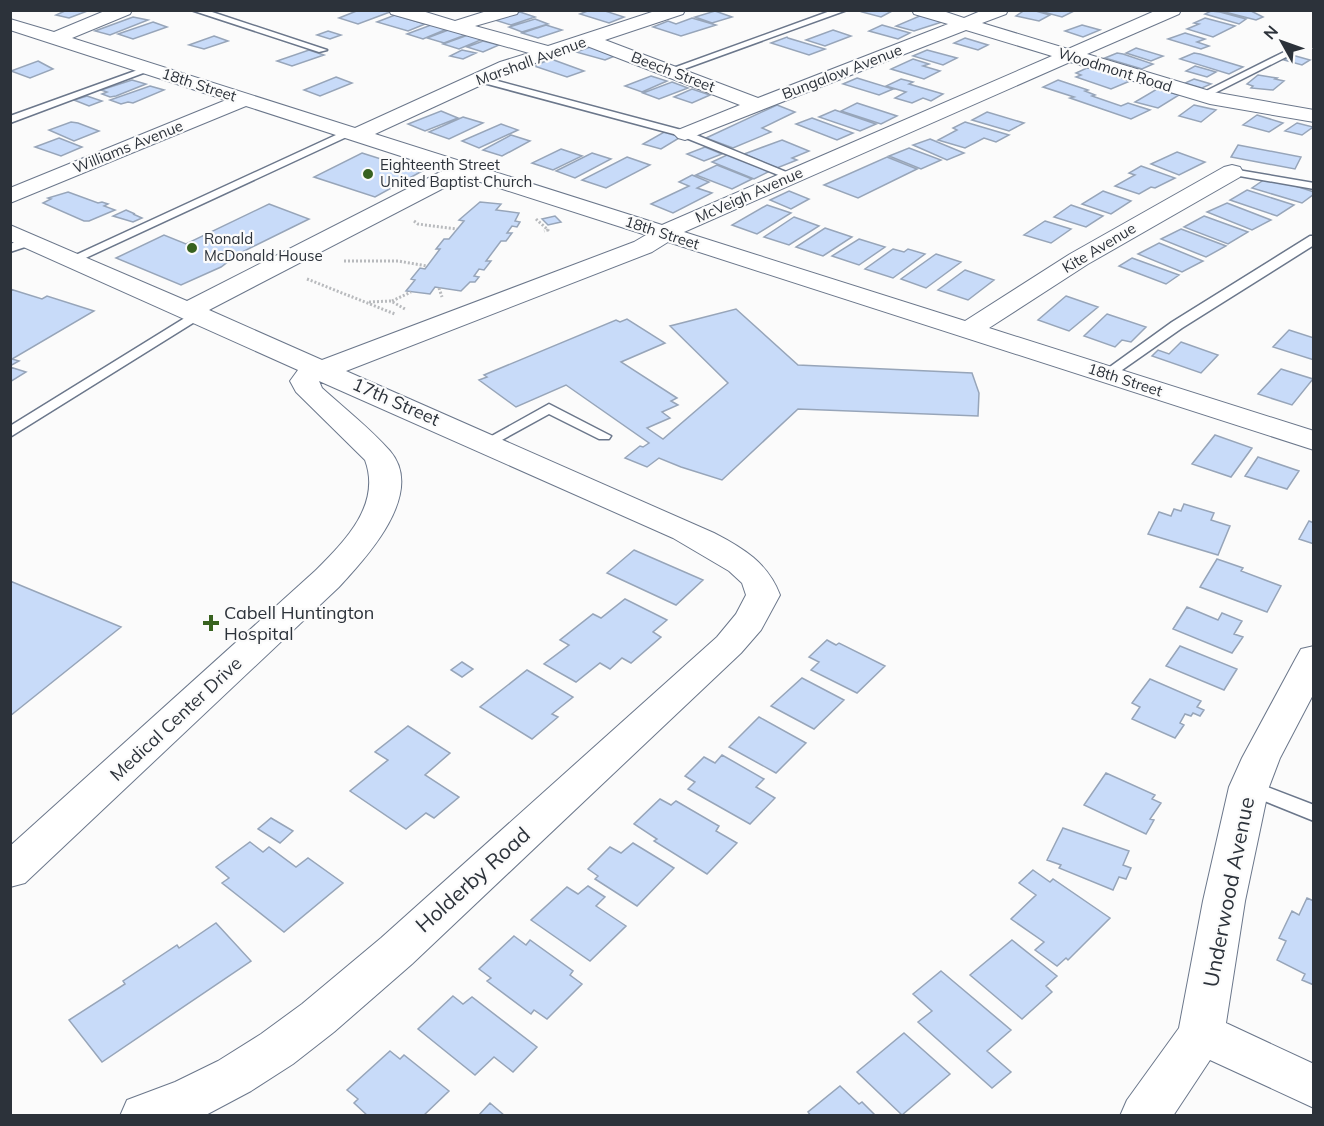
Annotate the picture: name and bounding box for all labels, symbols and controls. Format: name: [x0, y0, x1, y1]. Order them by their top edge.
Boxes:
north arrow: [1252, 12, 1312, 72]
text: N: [1259, 21, 1282, 43]
street label: Marshall Avenue: [473, 32, 588, 89]
street label: Bungalow Avenue: [779, 40, 904, 103]
street label: Woodmont Road: [1056, 43, 1175, 96]
street label: Beech Street: [629, 47, 718, 96]
street label: 18th Street: [159, 64, 239, 106]
street label: Williams Avenue: [70, 116, 185, 177]
place label: Eighteenth Street United Baptist Church: [380, 155, 532, 191]
street label: McVeigh Avenue: [692, 162, 805, 227]
marker: Eighteenth Street United Baptist Church: [361, 167, 375, 181]
street label: 18th Street: [622, 212, 702, 254]
street label: Kite Avenue: [1058, 218, 1139, 277]
place label: Ronald McDonald House: [204, 229, 323, 265]
marker: Ronald McDonald House: [185, 241, 199, 255]
street label: 18th Street: [1085, 359, 1165, 401]
street label: 17th Street: [349, 372, 443, 431]
place label: Cabell Huntington Hospital: [224, 601, 374, 645]
marker: Cabell Huntington Hospital: [202, 614, 220, 632]
street label: Medical Center Drive: [105, 652, 246, 786]
street label: Underwood Avenue: [1197, 794, 1259, 989]
street label: Holderby Road: [410, 821, 535, 938]

